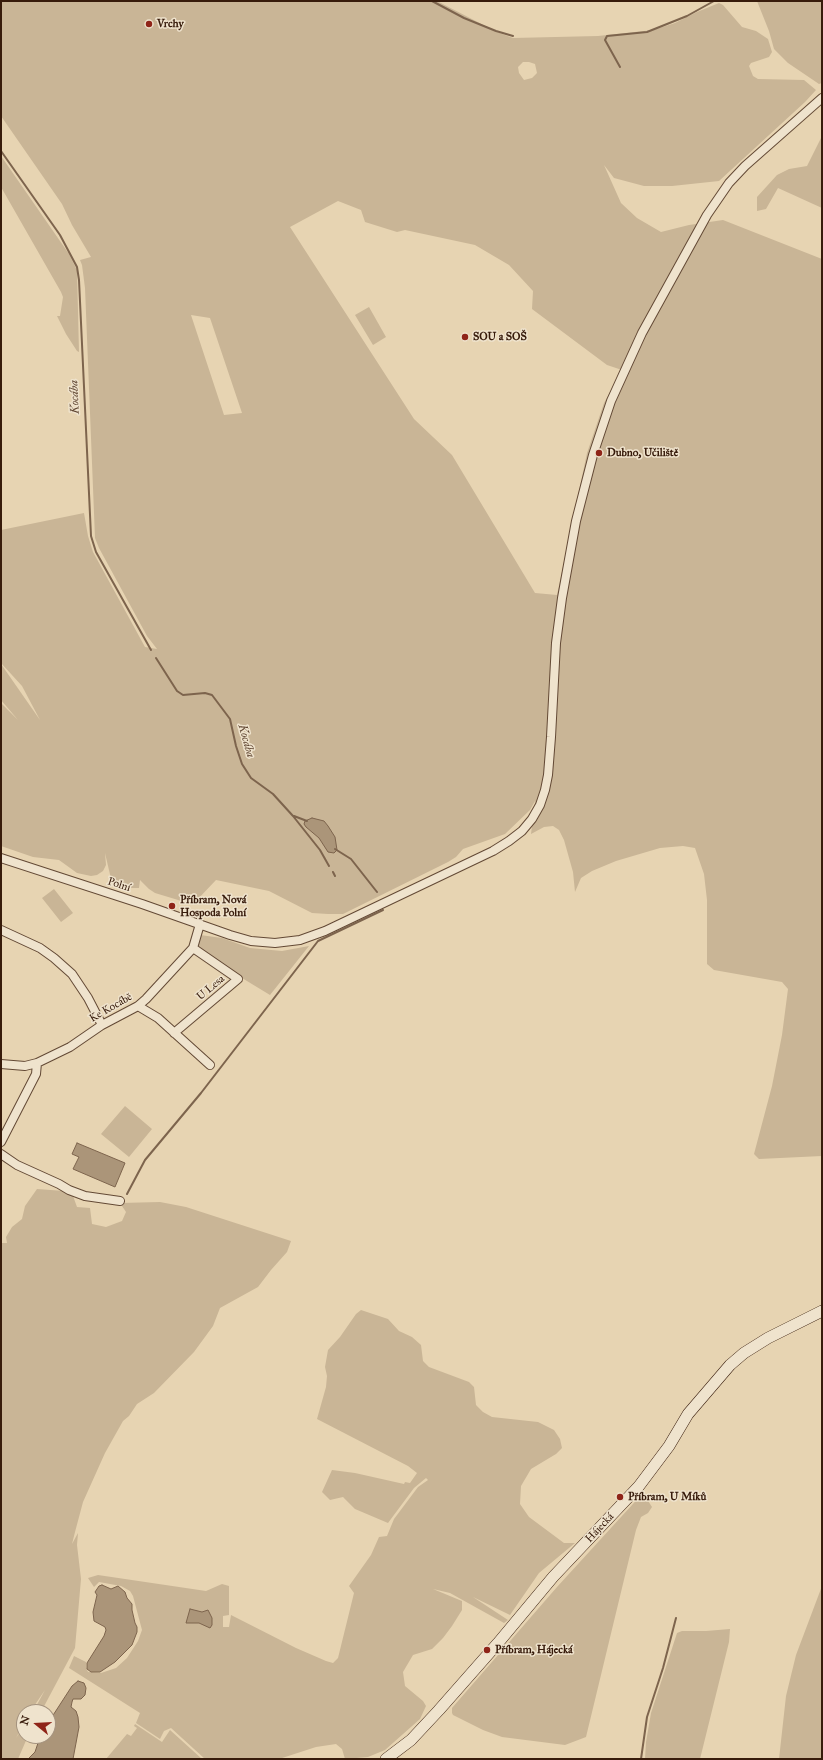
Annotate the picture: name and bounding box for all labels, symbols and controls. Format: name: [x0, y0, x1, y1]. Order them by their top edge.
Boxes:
place label: Vrchy: [157, 17, 184, 31]
marker: Vrchy: [144, 19, 154, 29]
place label: SOU a SOŠ: [473, 330, 527, 344]
marker: SOU a SOŠ: [460, 332, 470, 342]
water label: Kocába: [67, 380, 83, 414]
place label: Dubno, Učiliště: [607, 446, 678, 460]
marker: Dubno, Učiliště: [594, 448, 604, 458]
water label: Kocába: [234, 723, 258, 759]
street label: Polní: [106, 875, 132, 895]
place label: Příbram, Nová Hospoda Polní: [180, 893, 246, 919]
marker: Příbram, Nová Hospoda Polní: [167, 901, 177, 911]
street label: U Lesa: [194, 973, 228, 1003]
street label: Ke Kocábě: [87, 991, 135, 1025]
place label: Příbram, U Míků: [628, 1490, 706, 1504]
marker: Příbram, U Míků: [615, 1492, 625, 1502]
street label: Hájecká: [583, 1510, 617, 1546]
place label: Příbram, Hájecká: [495, 1643, 573, 1657]
marker: Příbram, Hájecká: [482, 1645, 492, 1655]
north arrow: [16, 1704, 56, 1744]
text: N: [17, 1714, 33, 1727]

